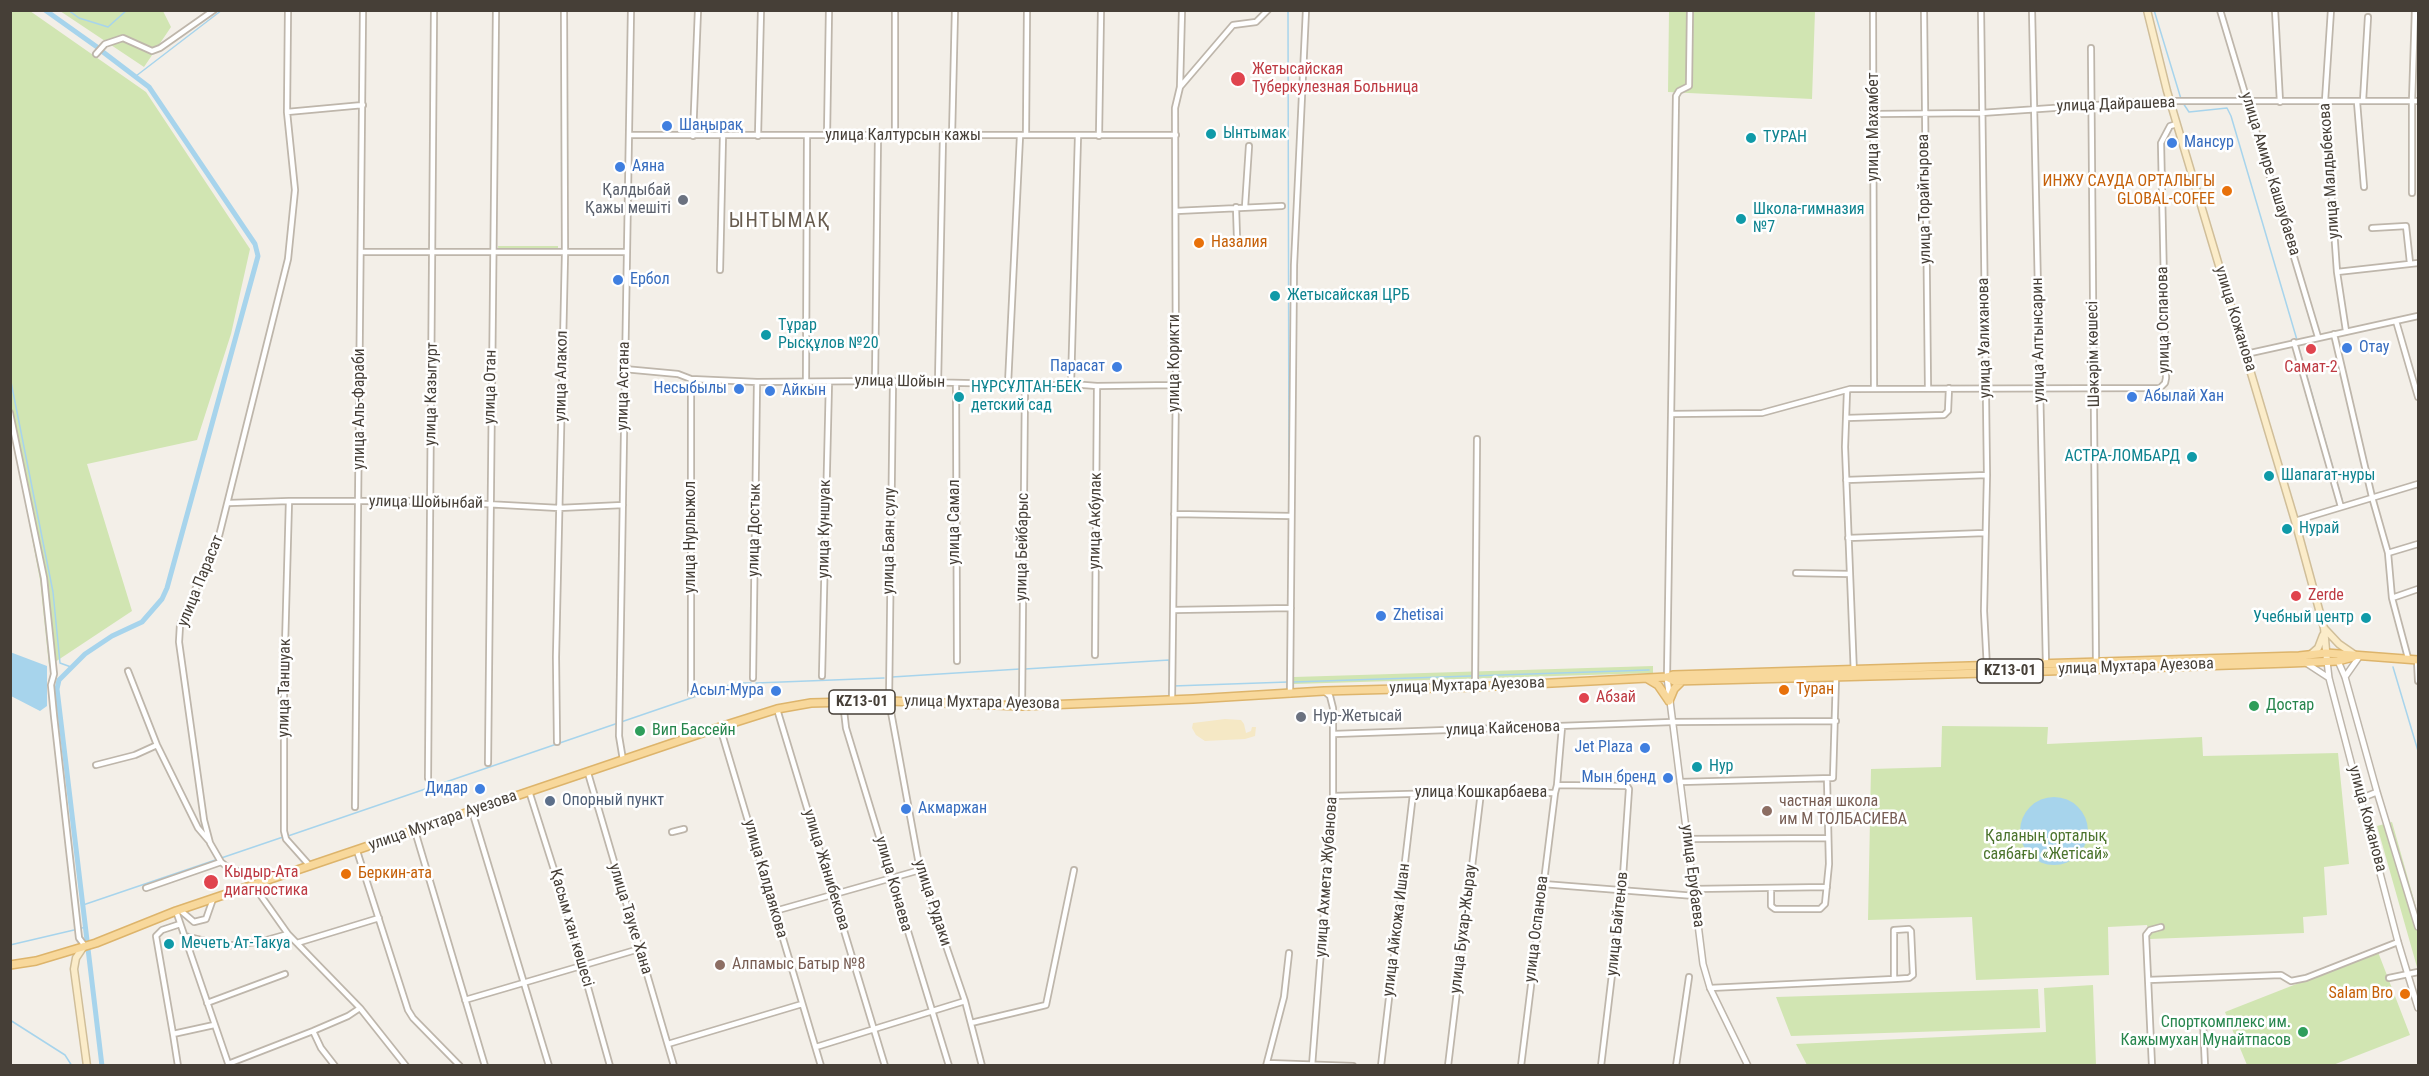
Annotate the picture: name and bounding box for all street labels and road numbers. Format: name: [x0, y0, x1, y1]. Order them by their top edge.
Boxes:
street label: улица Махамбет: [1864, 72, 1884, 182]
street label: улица Амире Кашаубаева: [2236, 90, 2304, 258]
street label: улица Дайрашева: [2056, 93, 2176, 117]
street label: улица Малдыбекова: [2316, 102, 2344, 240]
street label: улица Калтурсын кажы: [825, 126, 981, 146]
street label: улица Торайгырова: [1914, 134, 1936, 264]
street label: улица Кожанова: [2210, 264, 2260, 374]
street label: улица Оспанова: [2153, 266, 2175, 374]
street label: улица Уалиханова: [1974, 277, 1996, 399]
street label: улица Алтынсарин: [2028, 277, 2050, 403]
street label: Шәкәрім көшесі: [2083, 301, 2105, 407]
street label: улица Корикти: [1165, 314, 1185, 412]
street label: улица Алакол: [552, 330, 572, 422]
street label: улица Астана: [614, 341, 634, 431]
street label: улица Казыгурт: [421, 342, 443, 446]
street label: улица Аль-Фараби: [350, 348, 370, 470]
street label: улица Отан: [481, 350, 501, 424]
street label: улица Шойын: [855, 372, 945, 392]
street label: улица Акбулак: [1086, 472, 1106, 570]
street label: улица Куншуак: [815, 479, 835, 579]
street label: улица Самал: [945, 479, 965, 565]
street label: улица Нурлыжол: [681, 481, 701, 593]
street label: улица Достык: [745, 483, 765, 577]
street label: улица Баян сулу: [879, 487, 901, 595]
street label: улица Шойынбай: [369, 492, 483, 514]
street label: улица Бейбарыс: [1012, 493, 1034, 601]
street label: улица Парасат: [174, 532, 228, 630]
street label: улица Таншуак: [275, 638, 295, 738]
street label: улица Мухтара Ауезова: [2058, 655, 2214, 679]
road number: KZ13-01: [1977, 659, 2043, 683]
street label: улица Мухтара Ауезова: [1389, 674, 1545, 698]
road number: KZ13-01: [829, 690, 895, 714]
street label: улица Мухтара Ауезова: [904, 692, 1060, 714]
street label: улица Кайсенова: [1446, 717, 1560, 741]
street label: улица Кожанова: [2344, 764, 2390, 874]
street label: улица Кошкарбаева: [1415, 783, 1547, 803]
street label: улица Мухтара Ауезова: [366, 787, 520, 855]
street label: улица Ахмета Жубанова: [1312, 796, 1342, 958]
street label: улица Жанибекова: [798, 807, 854, 933]
street label: улица Калдаякова: [739, 818, 791, 940]
street label: улица Ерубаева: [1676, 823, 1708, 929]
street label: улица Конаева: [870, 834, 916, 934]
street label: улица Рудаки: [909, 857, 955, 949]
street label: улица Тауке Хана: [604, 861, 656, 977]
street label: улица Айкожа Ишан: [1379, 862, 1415, 998]
street label: улица Бухар-Жырау: [1447, 863, 1481, 995]
street label: Қасым хан көшесі: [545, 867, 597, 989]
street label: улица Байтенов: [1603, 871, 1633, 977]
street label: улица Оспанова: [1521, 875, 1553, 983]

